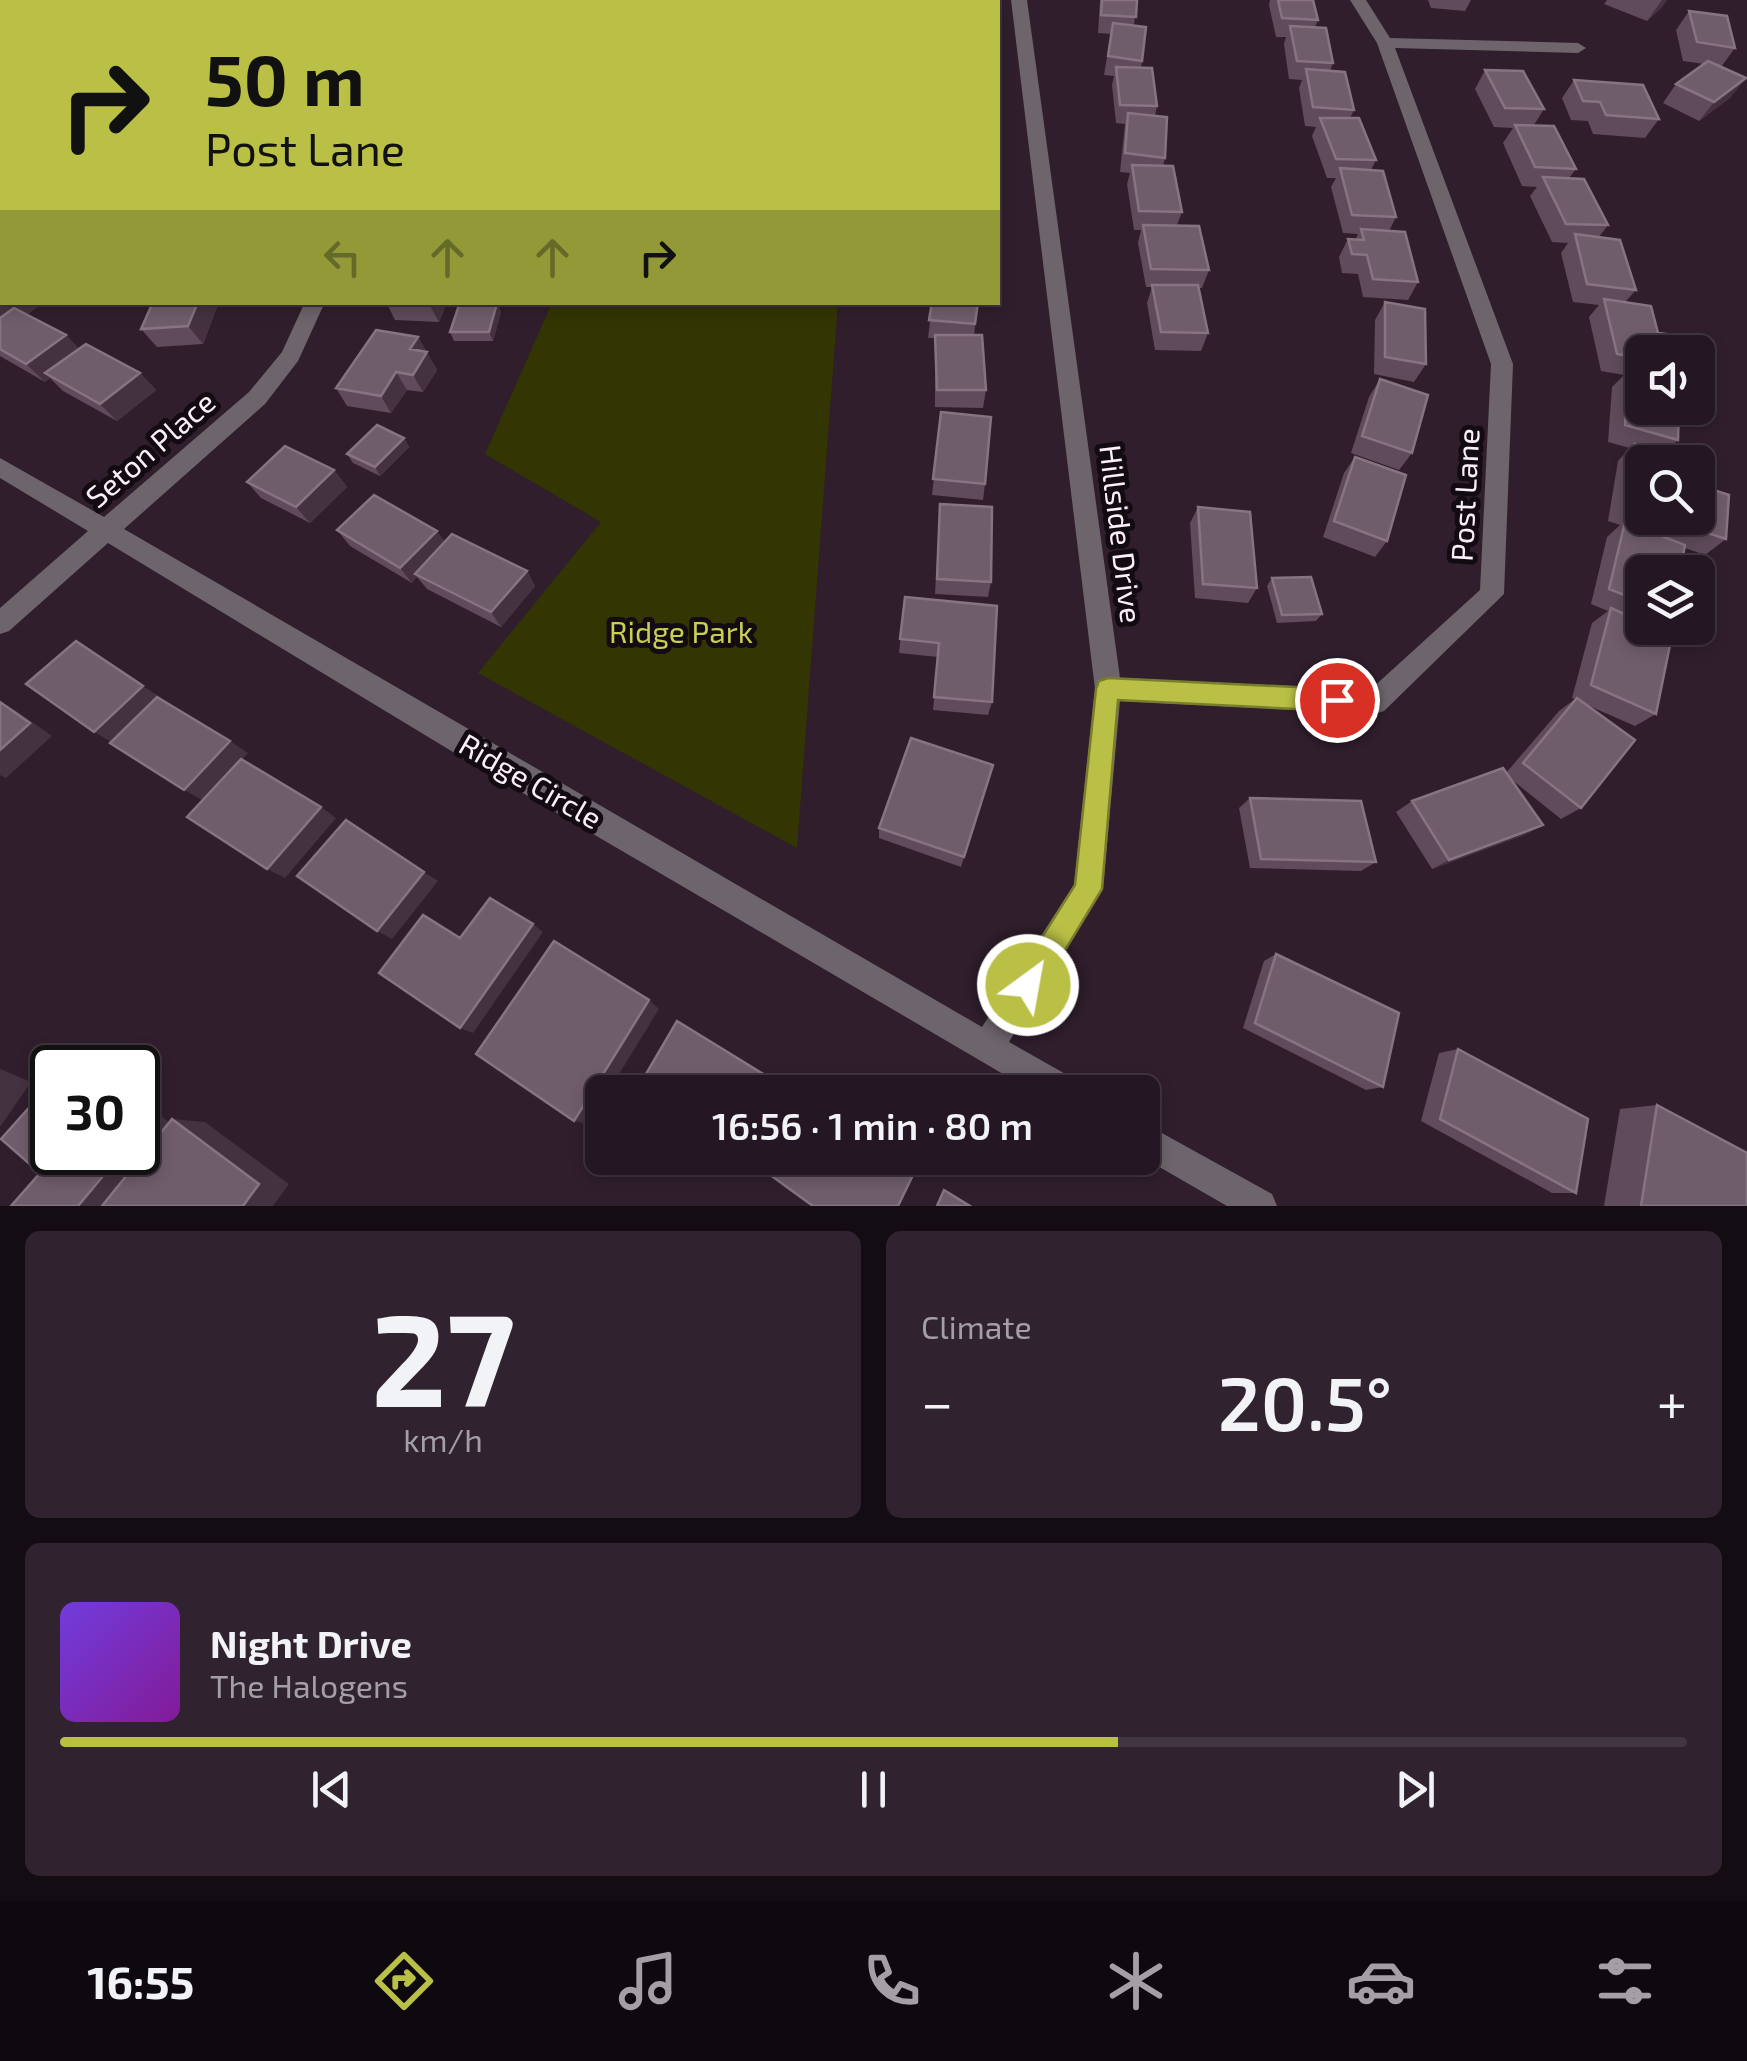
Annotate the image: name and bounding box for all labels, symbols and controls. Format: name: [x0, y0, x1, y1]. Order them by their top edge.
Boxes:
text: 50 m: [205, 36, 365, 120]
icon: right: [40, 40, 170, 170]
text: Post Lane: [205, 121, 405, 175]
icon: left: [315, 230, 370, 285]
icon: ahead: [420, 230, 475, 285]
icon: ahead: [525, 230, 580, 285]
icon: right: [630, 230, 685, 285]
map controls: [1625, 335, 1715, 645]
button: sound: [1625, 335, 1715, 425]
street label: Seton Place: [78, 383, 222, 514]
street label: Post Lane: [1443, 427, 1485, 562]
street label: Hillside Drive: [1093, 443, 1151, 625]
button: search: [1625, 445, 1715, 535]
button: layers: [1625, 555, 1715, 645]
park label: Ridge Park: [609, 613, 753, 649]
pin: [1295, 658, 1380, 743]
icon: arrive: [1310, 673, 1365, 728]
street label: Ridge Circle: [453, 725, 609, 835]
position arrow: [976, 933, 1080, 1037]
speed limit sign: 30: [30, 1045, 160, 1175]
text: 16:56 · 1 min · 80 m: [712, 1102, 1033, 1148]
text: 27: [371, 1277, 515, 1433]
text: Climate: [921, 1307, 1032, 1345]
text: 20.5°: [1218, 1356, 1392, 1446]
text: −: [921, 1368, 953, 1434]
text: +: [1657, 1368, 1687, 1434]
text: km/h: [403, 1420, 483, 1458]
text: Night Drive: [210, 1620, 412, 1666]
text: The Halogens: [210, 1666, 408, 1704]
icon: previous: [304, 1762, 359, 1817]
icon: pause: [846, 1762, 901, 1817]
icon: next: [1388, 1762, 1443, 1817]
icon: directions: [369, 1946, 439, 2016]
icon: music: [613, 1946, 683, 2016]
icon: phone: [857, 1946, 927, 2016]
icon: climate: [1101, 1946, 1171, 2016]
icon: car: [1346, 1946, 1416, 2016]
icon: filters: [1590, 1946, 1660, 2016]
text: 16:55: [87, 1954, 194, 2008]

